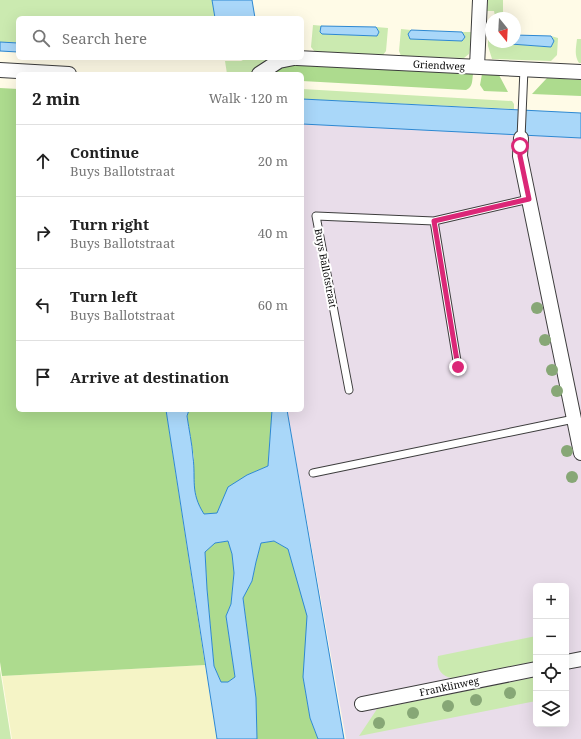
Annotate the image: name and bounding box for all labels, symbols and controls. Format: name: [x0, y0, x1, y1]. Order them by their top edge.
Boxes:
north arrow: [485, 12, 521, 48]
search box: [16, 16, 304, 60]
icon: search: [30, 27, 52, 49]
text: Search here: [62, 28, 147, 48]
street label: Griendweg: [412, 57, 466, 73]
text: 2 min: [32, 87, 80, 110]
text: Walk · 120 m: [209, 89, 288, 107]
route start: [511, 137, 529, 155]
text: Continue: [70, 142, 139, 162]
icon: ahead: [32, 150, 54, 172]
text: 20 m: [258, 152, 288, 170]
text: Buys Ballotstraat: [70, 162, 175, 180]
text: Turn right: [70, 214, 149, 234]
icon: right: [32, 222, 54, 244]
text: 40 m: [258, 224, 288, 242]
street label: Buys Ballotstraat: [311, 227, 341, 309]
text: Buys Ballotstraat: [70, 234, 175, 252]
text: Turn left: [70, 286, 138, 306]
icon: left: [32, 294, 54, 316]
text: 60 m: [258, 296, 288, 314]
text: Buys Ballotstraat: [70, 306, 175, 324]
route end: [449, 358, 467, 376]
icon: arrive: [32, 366, 54, 388]
text: Arrive at destination: [70, 367, 229, 387]
map controls: [533, 583, 569, 727]
button: +: [533, 583, 569, 619]
button: −: [533, 619, 569, 655]
button: locate: [533, 655, 569, 691]
street label: Franklinweg: [418, 673, 481, 699]
button: layers: [533, 691, 569, 727]

